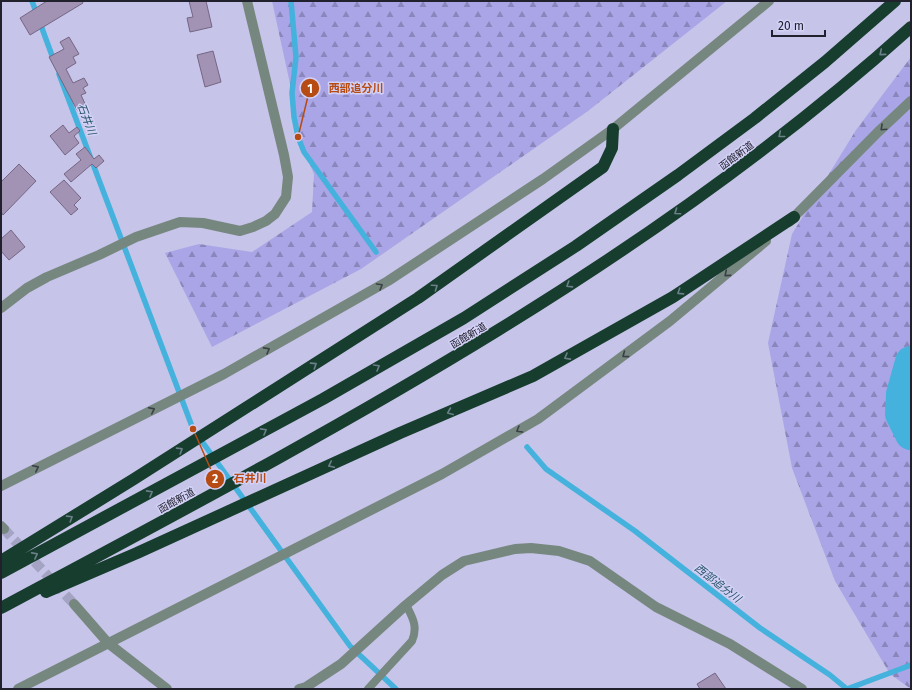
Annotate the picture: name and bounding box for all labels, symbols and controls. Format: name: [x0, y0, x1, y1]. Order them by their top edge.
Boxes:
scale bar: [772, 12, 825, 38]
text: 20 m: [778, 19, 804, 33]
one-way arrow: [879, 48, 886, 55]
callout: 西部追分川: [300, 77, 391, 100]
text: 1: [307, 82, 313, 96]
text: 西部追分川: [329, 82, 384, 95]
water label: 石井川: [75, 101, 99, 138]
one-way arrow: [880, 123, 887, 130]
one-way arrow: [779, 131, 786, 138]
street label: 函館新道: [717, 139, 756, 173]
one-way arrow: [674, 207, 681, 214]
one-way arrow: [724, 269, 731, 276]
one-way arrow: [566, 281, 573, 288]
one-way arrow: [376, 283, 383, 290]
one-way arrow: [430, 284, 437, 291]
one-way arrow: [677, 288, 684, 295]
street label: 函館新道: [448, 320, 489, 351]
one-way arrow: [263, 347, 270, 355]
one-way arrow: [622, 350, 629, 357]
one-way arrow: [564, 352, 571, 359]
one-way arrow: [310, 363, 317, 370]
one-way arrow: [373, 365, 380, 372]
one-way arrow: [148, 407, 155, 415]
one-way arrow: [446, 407, 454, 415]
one-way arrow: [516, 426, 523, 433]
one-way arrow: [260, 428, 267, 436]
one-way arrow: [176, 447, 183, 454]
one-way arrow: [327, 460, 334, 468]
one-way arrow: [31, 465, 39, 473]
callout: 石井川: [205, 467, 274, 490]
text: 2: [212, 472, 218, 486]
text: 石井川: [234, 472, 267, 485]
street label: 函館新道: [156, 486, 197, 516]
one-way arrow: [146, 491, 153, 498]
one-way arrow: [66, 516, 73, 523]
one-way arrow: [31, 552, 39, 560]
water label: 西部追分川: [692, 561, 744, 606]

